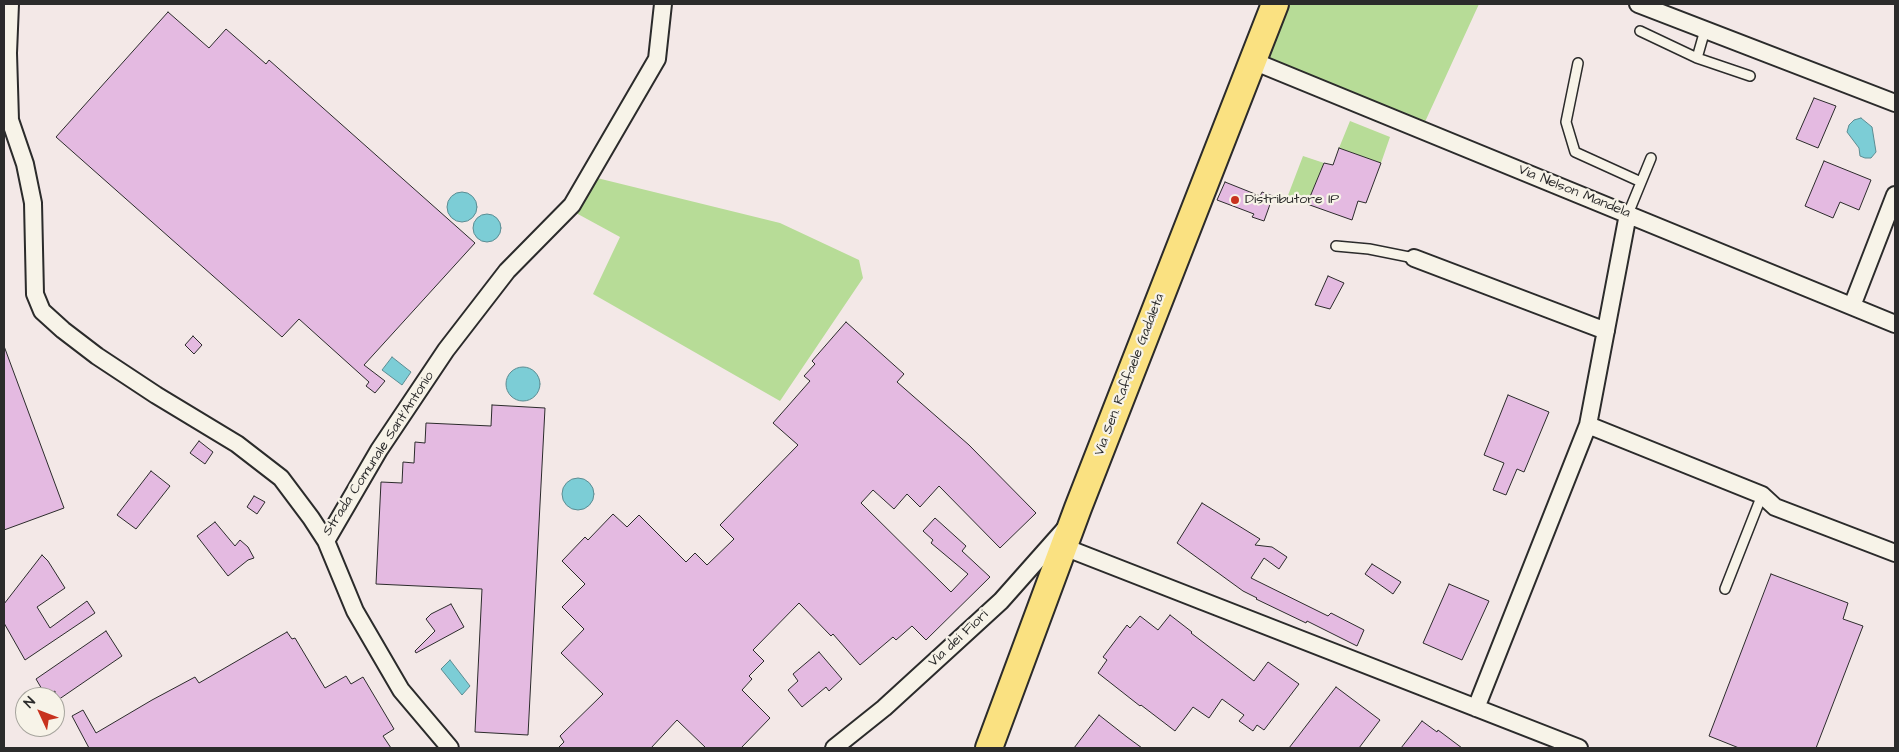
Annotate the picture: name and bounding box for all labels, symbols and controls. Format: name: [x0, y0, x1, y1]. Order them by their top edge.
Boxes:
street label: Via Nelson Mandela: [1515, 162, 1633, 222]
place label: Distributore IP: [1245, 192, 1339, 208]
marker: Distributore IP: [1229, 194, 1241, 206]
street label: Via Sen. Raffaele Gadaleta: [1091, 292, 1169, 458]
street label: Strada Comunale Sant'Antonio: [320, 369, 438, 539]
street label: Via dei Fiori: [926, 607, 992, 671]
north arrow: [15, 687, 65, 737]
text: N: [19, 692, 40, 712]

